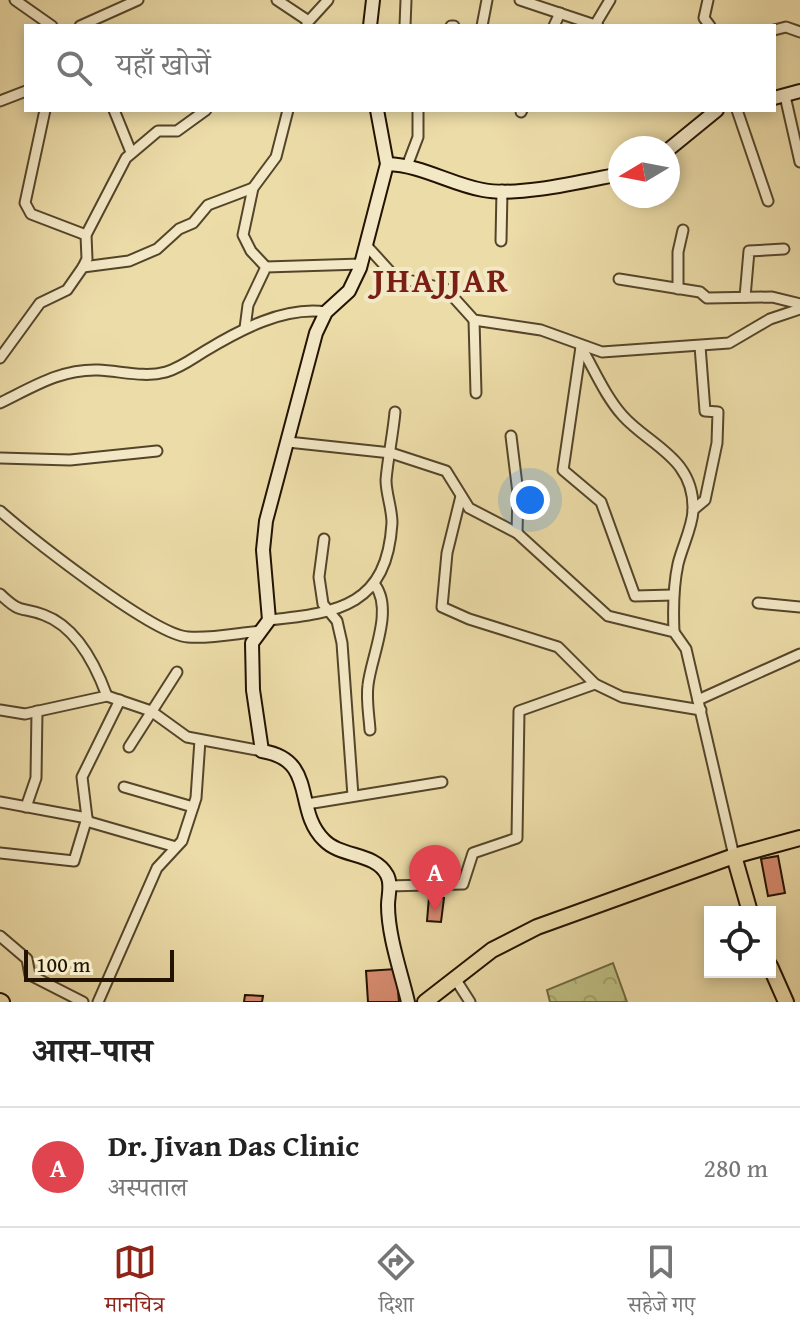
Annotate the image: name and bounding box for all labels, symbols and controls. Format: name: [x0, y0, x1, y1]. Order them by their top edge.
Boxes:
search box: [24, 24, 776, 112]
text: यहाँ खोजें: [116, 42, 210, 86]
icon: search: [52, 46, 96, 90]
north arrow: [608, 136, 680, 208]
district label: JHAJJAR: [367, 255, 510, 304]
your location: [510, 480, 550, 520]
pin: A: [409, 845, 461, 911]
map controls: [704, 906, 776, 978]
button: locate: [704, 906, 776, 978]
scale bar: [24, 946, 174, 982]
text: 100 m: [36, 948, 91, 980]
text: आस-पास: [32, 1025, 152, 1074]
text: Dr. Jivan Das Clinic: [108, 1123, 359, 1167]
text: A: [50, 1148, 66, 1187]
text: 280 m: [703, 1148, 768, 1187]
text: अस्पताल: [108, 1167, 187, 1206]
tab: मानचित्र: [105, 1240, 164, 1326]
tab: दिशा: [374, 1240, 418, 1326]
tab: सहेजे गए: [628, 1240, 695, 1326]

